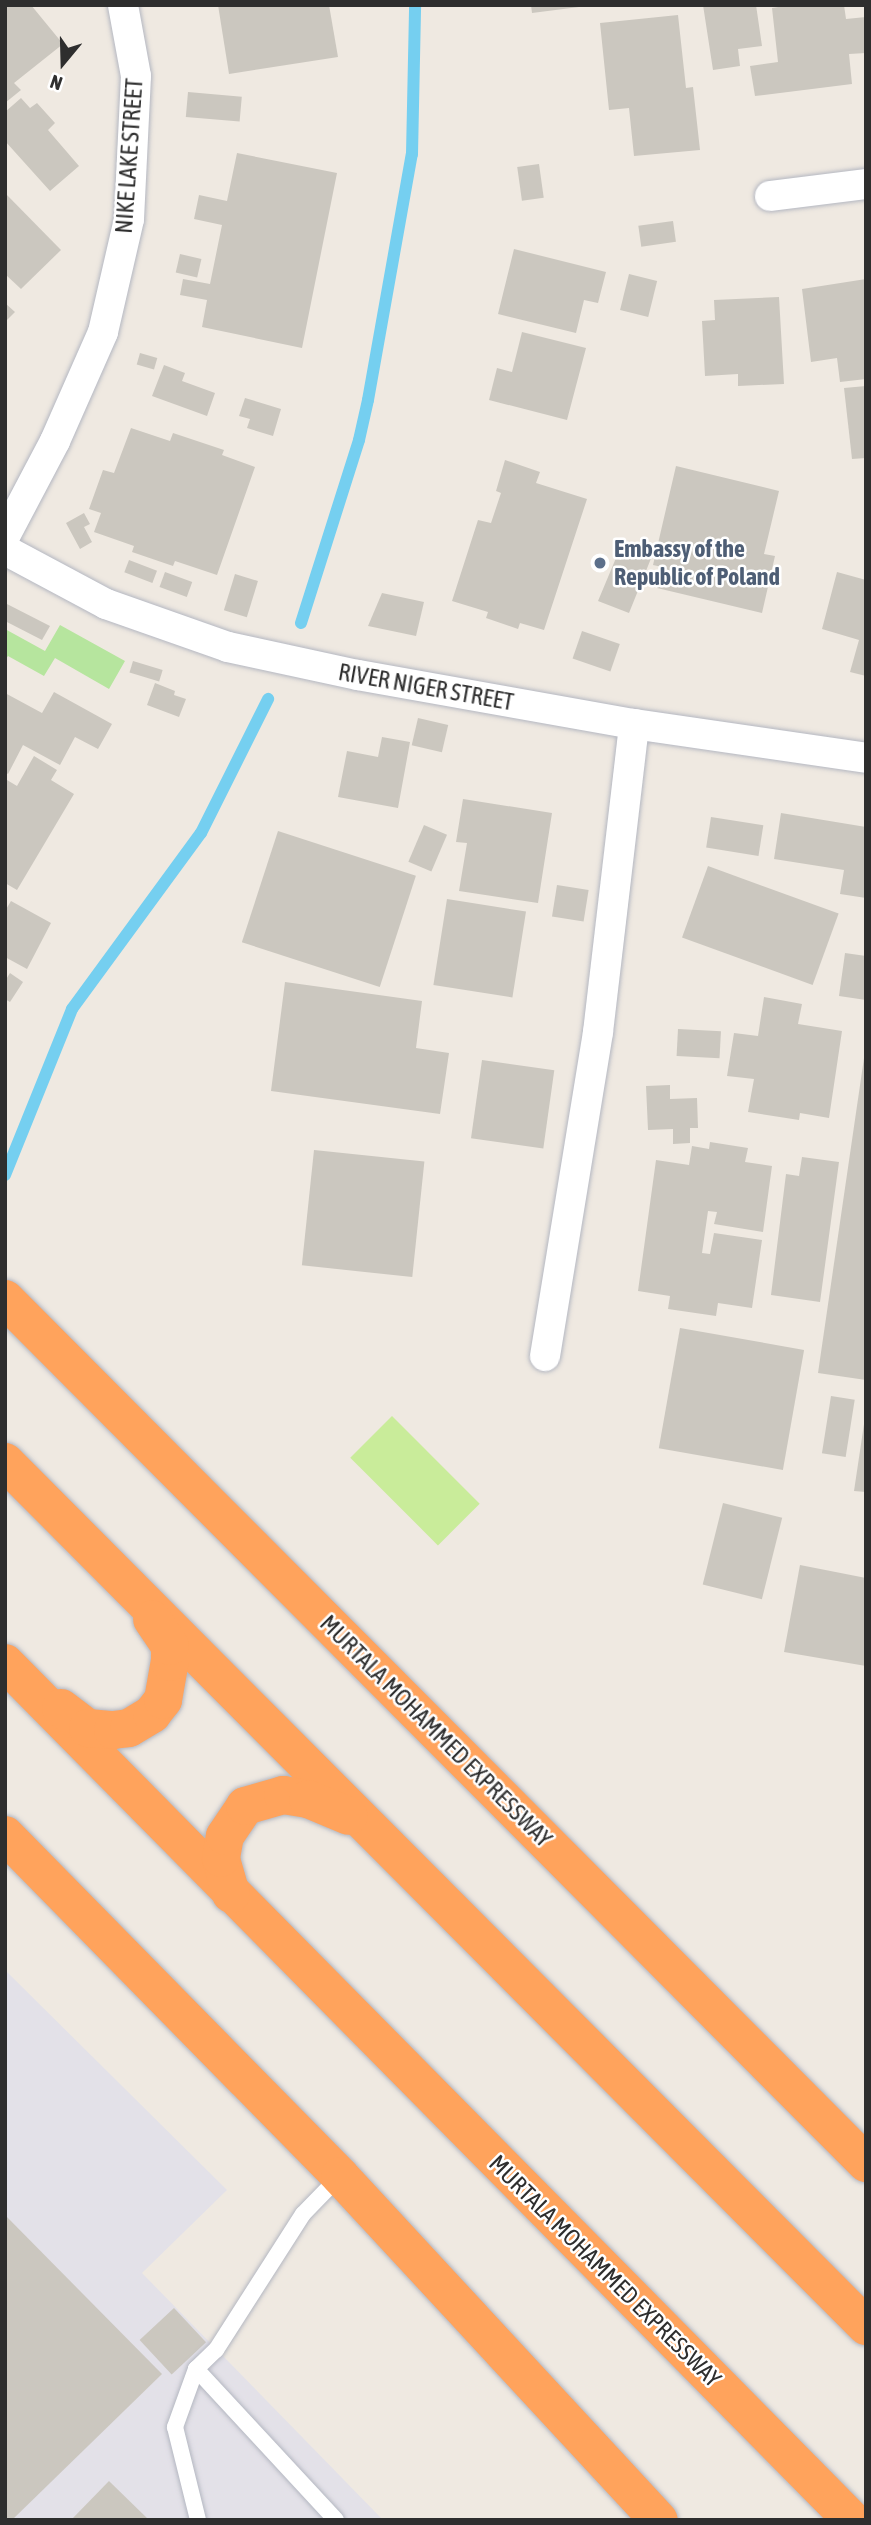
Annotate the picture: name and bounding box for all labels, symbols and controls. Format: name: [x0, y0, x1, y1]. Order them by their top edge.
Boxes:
north arrow: [28, 28, 98, 98]
text: N: [47, 71, 65, 95]
street label: NIKE LAKE STREET: [109, 77, 149, 235]
place label: Embassy of the Republic of Poland: [614, 535, 780, 591]
marker: Embassy of the Republic of Poland: [592, 555, 608, 571]
street label: RIVER NIGER STREET: [336, 657, 516, 717]
street label: MURTALA MOHAMMED EXPRESSWAY: [314, 1609, 558, 1853]
street label: MURTALA MOHAMMED EXPRESSWAY: [483, 2149, 727, 2393]

